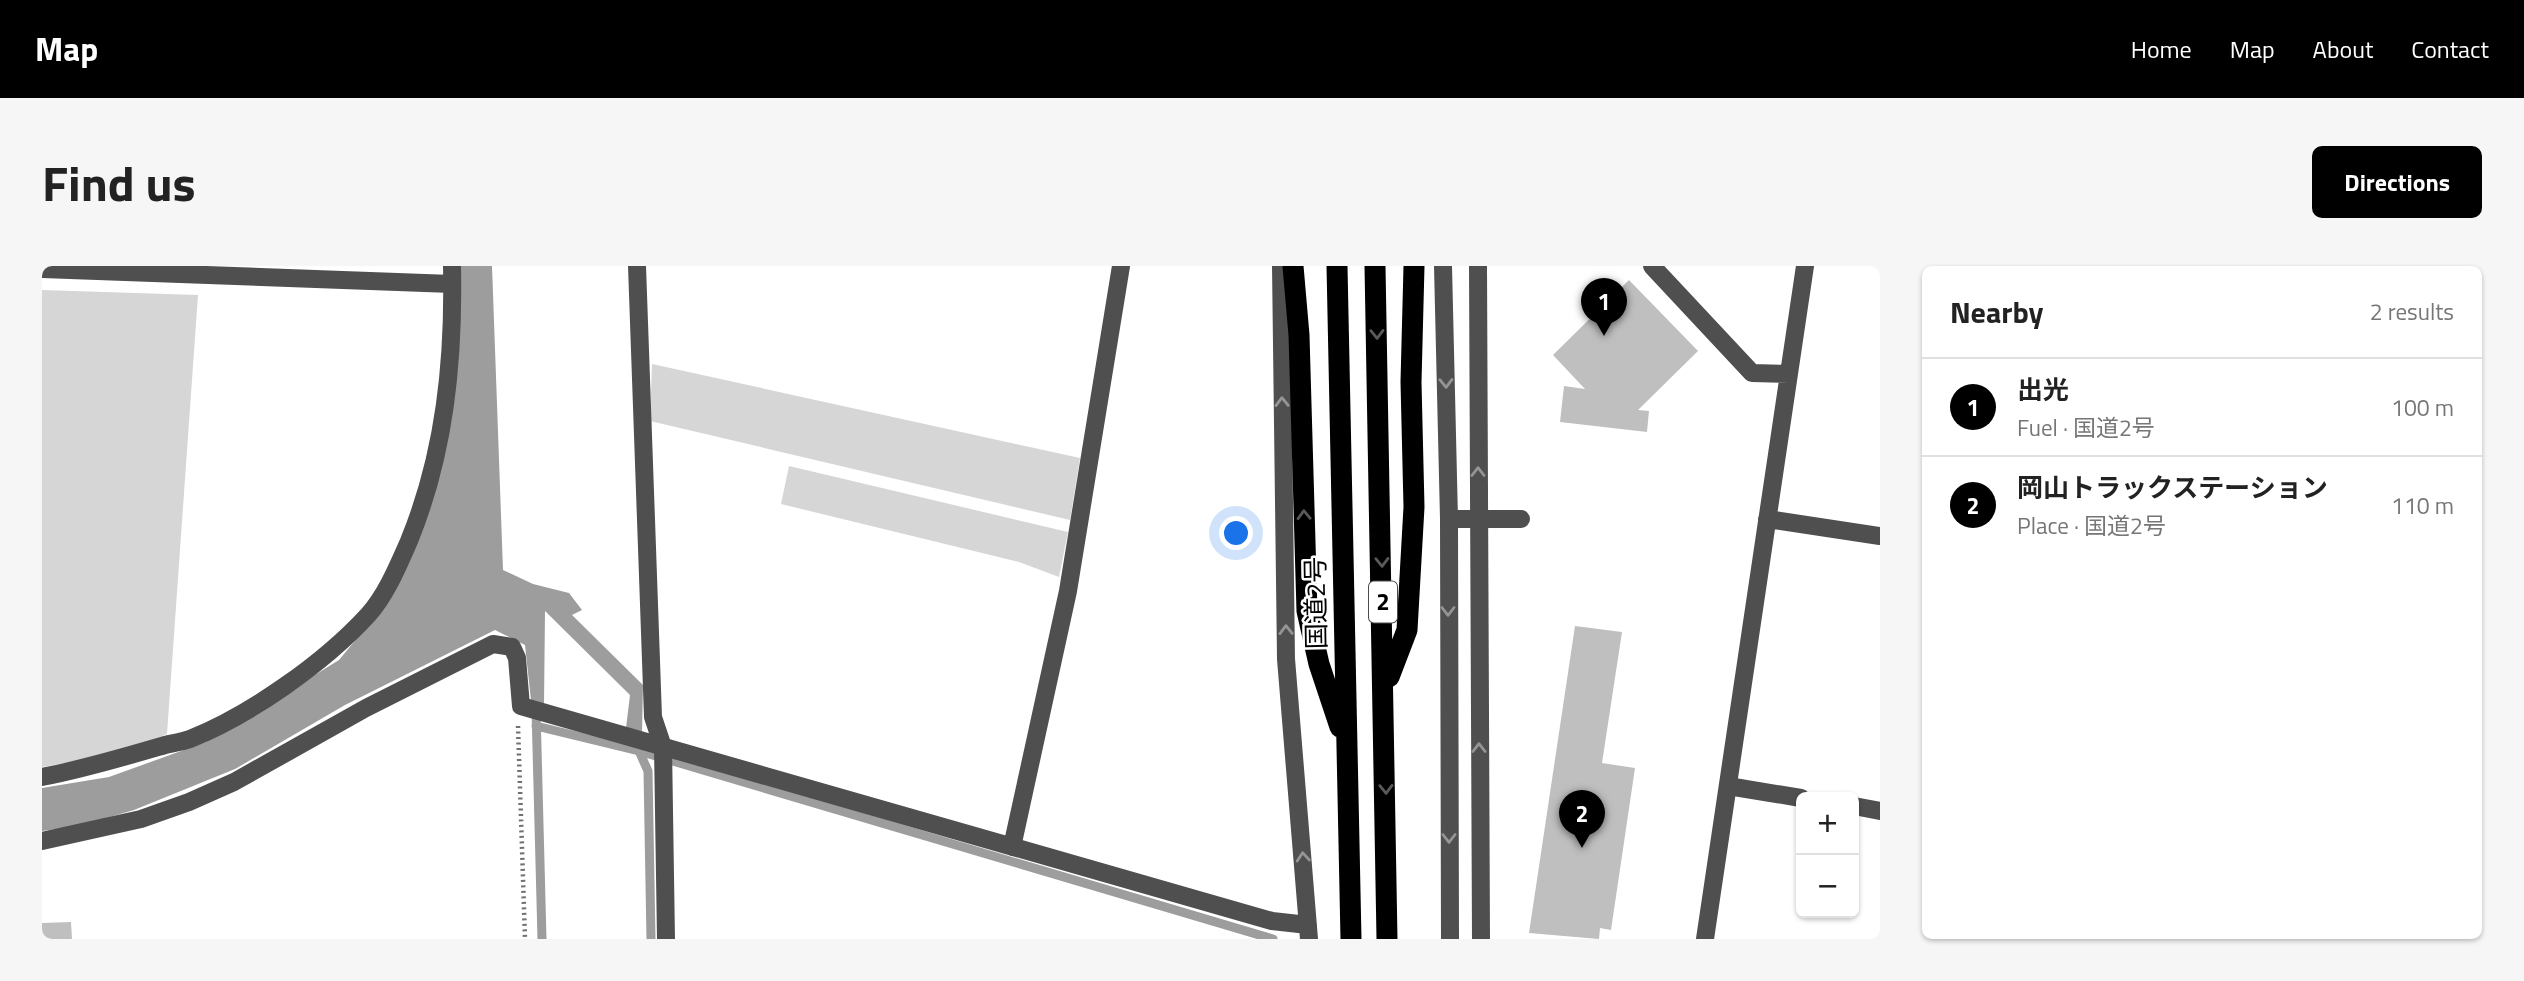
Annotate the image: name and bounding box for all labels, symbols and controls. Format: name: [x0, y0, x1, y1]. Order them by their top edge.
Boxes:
text: Map: [35, 24, 98, 74]
text: Home: [2131, 31, 2192, 67]
text: Map: [2230, 31, 2275, 67]
text: About: [2313, 31, 2373, 67]
text: Contact: [2411, 31, 2489, 67]
text: Find us: [42, 145, 196, 220]
button: Directions: [2312, 146, 2482, 218]
pin: 1: [1581, 278, 1627, 336]
text: Nearby: [1950, 289, 2043, 335]
text: 2 results: [2370, 294, 2454, 329]
one-way arrow: [1369, 329, 1384, 340]
text: 出光: [2017, 370, 2069, 409]
one-way arrow: [1438, 378, 1454, 389]
text: 1: [1967, 390, 1979, 425]
text: 100 m: [2391, 390, 2454, 425]
one-way arrow: [1274, 397, 1290, 407]
text: Fuel · 国道2号: [2017, 410, 2155, 445]
one-way arrow: [1470, 466, 1486, 477]
text: 岡山トラックステーション: [2017, 468, 2328, 507]
text: 2: [1967, 488, 1979, 523]
text: 110 m: [2391, 488, 2454, 523]
text: Place · 国道2号: [2017, 508, 2166, 543]
one-way arrow: [1297, 510, 1312, 521]
your location: [1219, 516, 1253, 550]
street label: 国道2号: [1295, 556, 1336, 650]
one-way arrow: [1374, 556, 1389, 567]
road number: 2: [1369, 582, 1397, 622]
one-way arrow: [1441, 605, 1456, 616]
one-way arrow: [1278, 624, 1293, 635]
one-way arrow: [1472, 743, 1487, 754]
one-way arrow: [1378, 784, 1394, 795]
pin: 2: [1559, 790, 1605, 848]
map controls: [1796, 792, 1859, 918]
button: +: [1796, 792, 1859, 855]
one-way arrow: [1441, 833, 1457, 844]
one-way arrow: [1296, 851, 1311, 862]
button: −: [1796, 855, 1859, 918]

